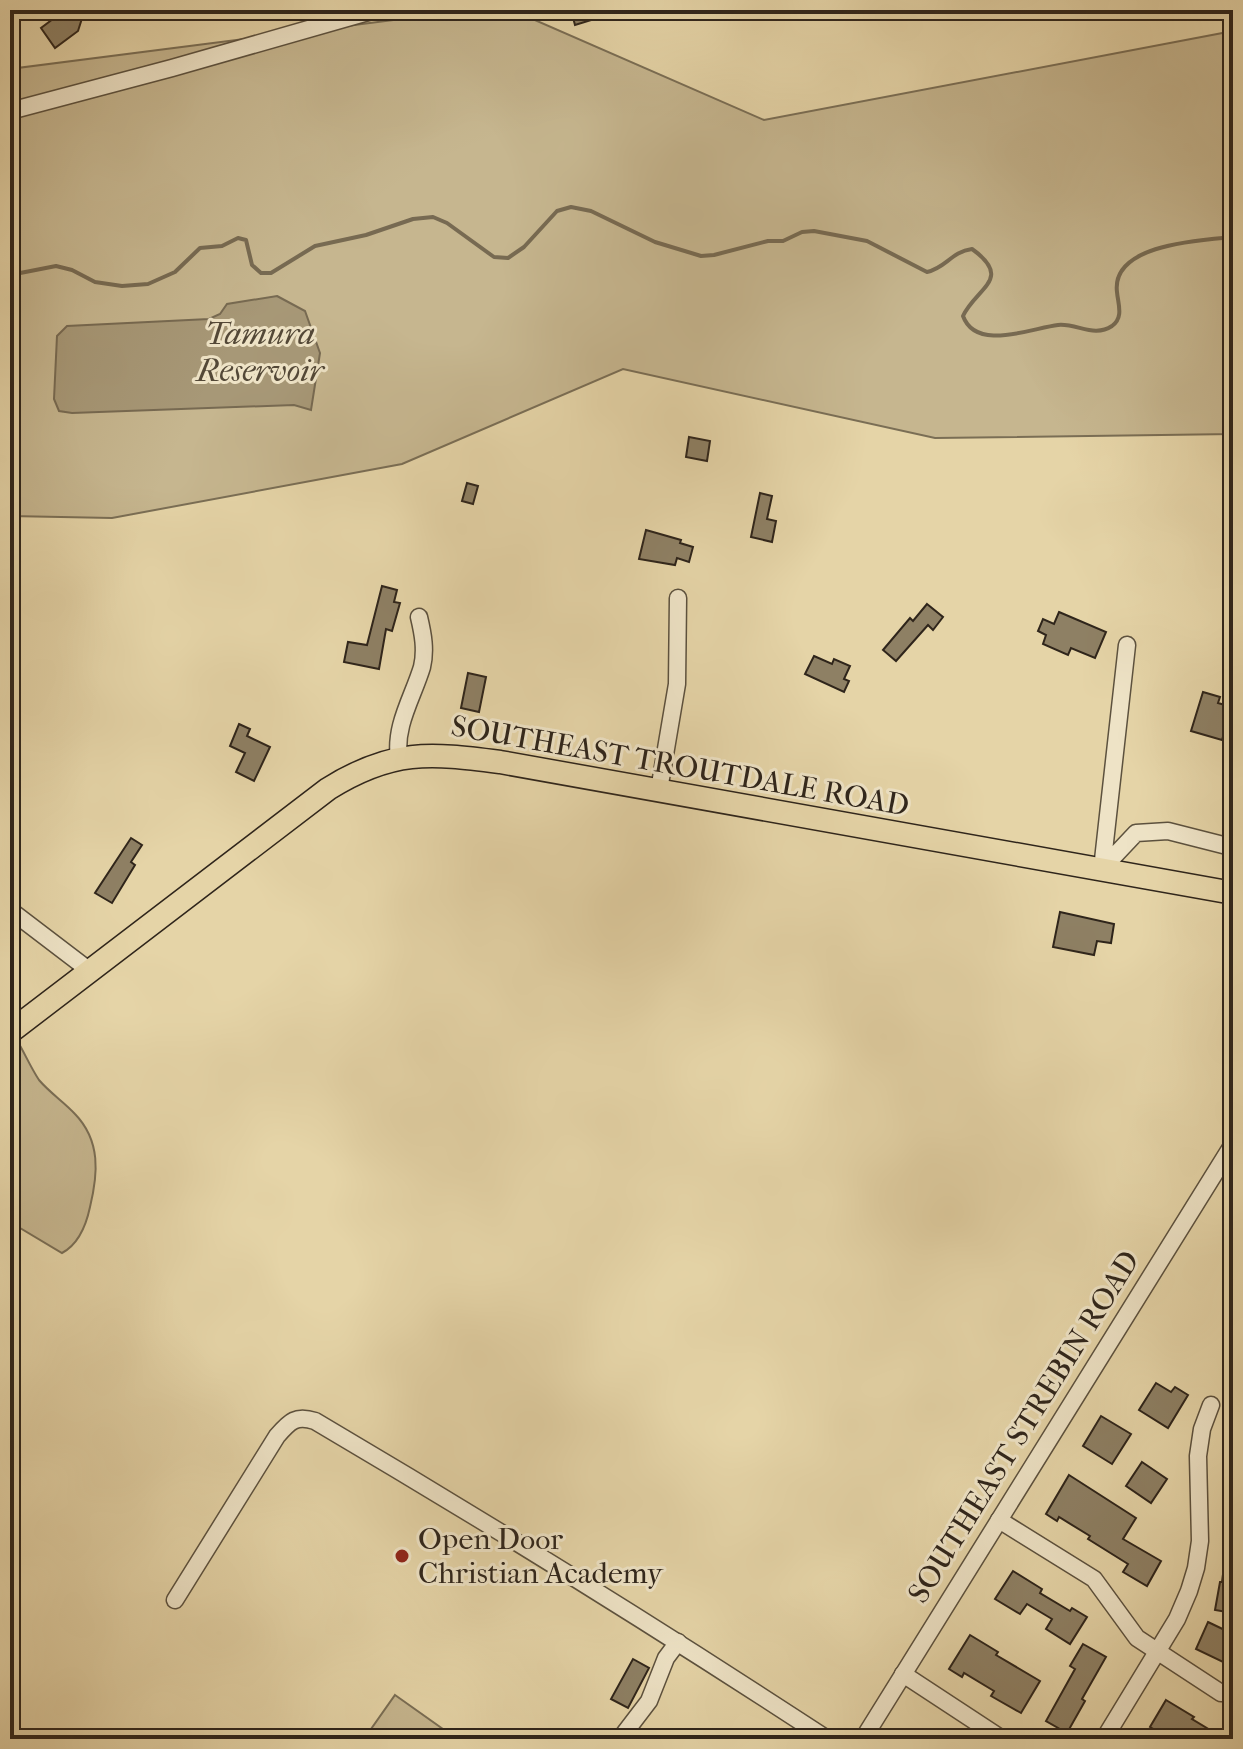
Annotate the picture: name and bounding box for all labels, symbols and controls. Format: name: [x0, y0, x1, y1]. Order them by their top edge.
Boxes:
water label: Tamura Reservoir: [194, 315, 326, 389]
street label: SOUTHEAST TROUTDALE ROAD: [448, 708, 912, 824]
street label: SOUTHEAST STREBIN ROAD: [901, 1245, 1147, 1609]
place label: Open Door Christian Academy: [418, 1522, 664, 1591]
marker: Open Door Christian Academy: [393, 1547, 411, 1565]

